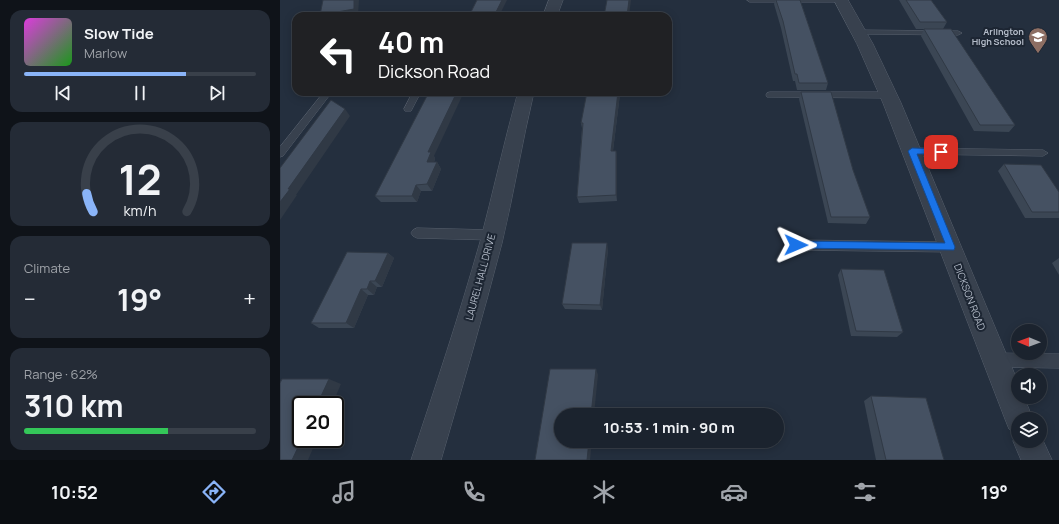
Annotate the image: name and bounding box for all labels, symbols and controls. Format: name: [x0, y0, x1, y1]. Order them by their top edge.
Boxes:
text: Slow Tide: [84, 23, 154, 44]
text: 40 m: [378, 23, 444, 61]
place label: Arlington High School: [972, 25, 1024, 48]
school or university icon: Arlington High School: [1027, 26, 1049, 54]
icon: left: [312, 28, 364, 80]
text: Marlow: [84, 44, 127, 62]
text: Dickson Road: [378, 59, 490, 83]
icon: previous: [52, 82, 74, 104]
icon: pause: [129, 82, 151, 104]
icon: next: [206, 82, 228, 104]
pin: [924, 135, 958, 169]
icon: arrive: [930, 141, 952, 163]
text: 12: [119, 151, 162, 207]
text: km/h: [123, 201, 157, 220]
position arrow: [775, 224, 817, 266]
street label: LAUREL HALL DRIVE: [462, 232, 498, 322]
text: Climate: [24, 259, 70, 277]
street label: DICKSON ROAD: [951, 262, 989, 333]
text: 19°: [117, 279, 162, 320]
text: −: [24, 284, 36, 314]
text: +: [243, 284, 256, 314]
north arrow: [1011, 324, 1047, 360]
map controls: [1011, 324, 1047, 448]
text: Range · 62%: [24, 365, 98, 383]
button: sound: [1011, 368, 1047, 404]
text: 310 km: [24, 385, 123, 426]
speed limit sign: 20: [292, 396, 344, 448]
button: layers: [1011, 412, 1047, 448]
text: 10:53 · 1 min · 90 m: [603, 417, 735, 438]
icon: directions: [200, 478, 228, 506]
icon: music: [330, 478, 358, 506]
icon: phone: [460, 478, 488, 506]
icon: climate: [590, 478, 618, 506]
icon: car: [720, 478, 748, 506]
icon: filters: [851, 478, 879, 506]
text: 10:52: [51, 480, 98, 504]
text: 19°: [981, 480, 1008, 504]

